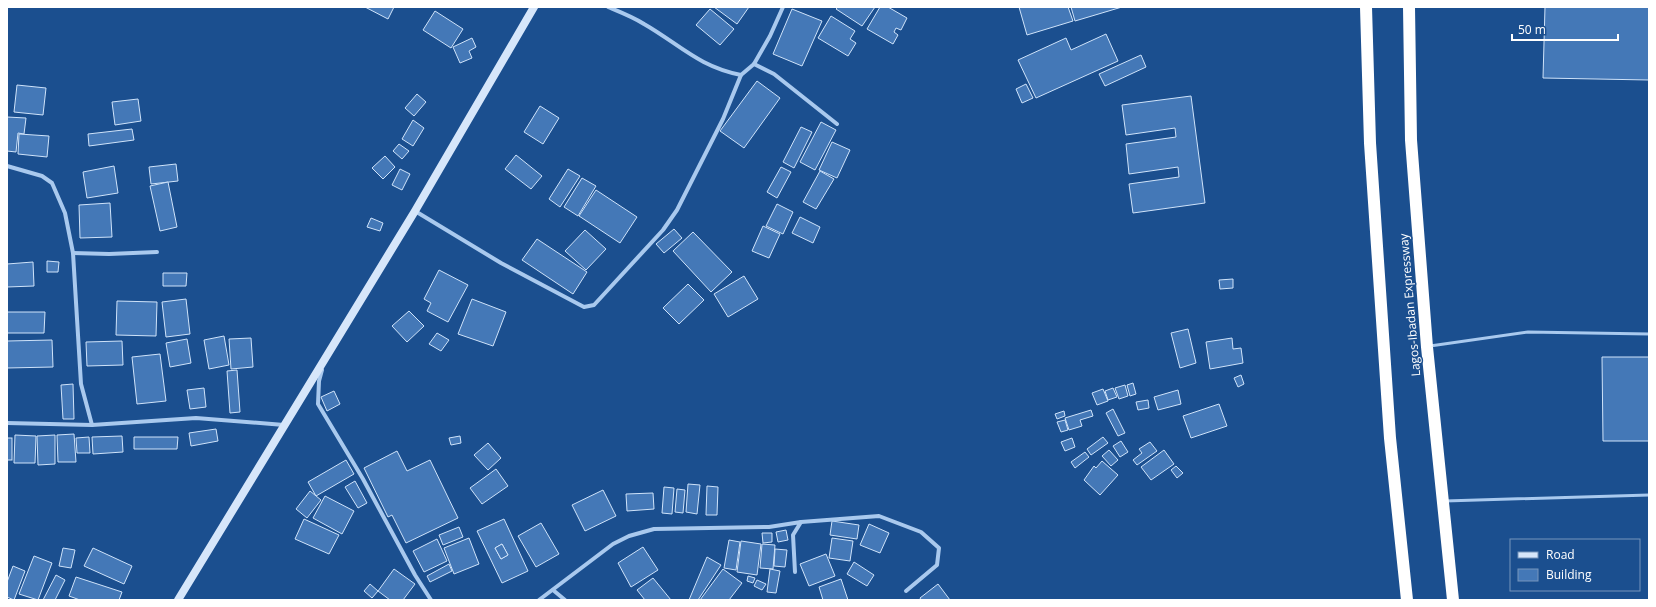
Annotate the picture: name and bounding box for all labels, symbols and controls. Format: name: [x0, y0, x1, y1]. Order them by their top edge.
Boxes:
scale bar: [1512, 16, 1618, 42]
text: 50 m: [1518, 21, 1546, 38]
street label: Lagos-Ibadan Expressway: [1395, 232, 1424, 377]
legend: [1510, 539, 1640, 591]
text: Road: [1546, 546, 1575, 563]
text: Building: [1546, 566, 1592, 583]

